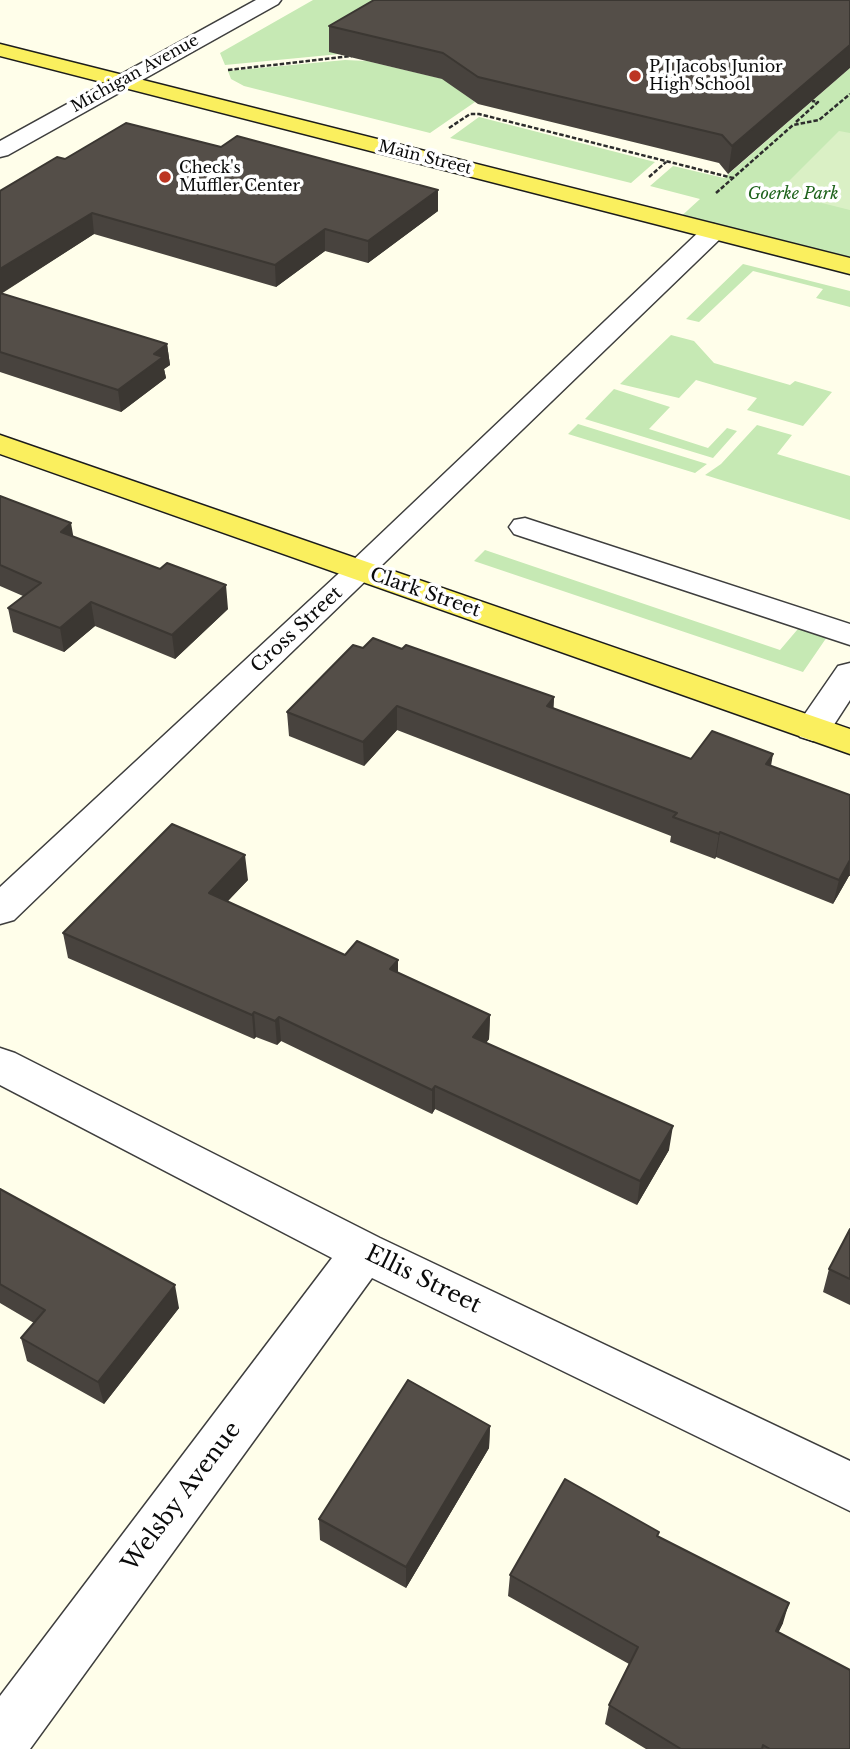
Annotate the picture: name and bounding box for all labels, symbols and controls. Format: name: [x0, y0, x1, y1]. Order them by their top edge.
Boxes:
street label: Michigan Avenue: [68, 31, 202, 117]
place label: P J Jacobs Junior High School: [649, 57, 783, 95]
marker: P J Jacobs Junior High School: [627, 68, 643, 84]
street label: Main Street: [376, 137, 474, 179]
place label: Check's Muffler Center: [179, 158, 300, 196]
marker: Check's Muffler Center: [157, 169, 173, 185]
park label: Goerke Park: [748, 184, 838, 204]
street label: Clark Street: [367, 563, 483, 623]
street label: Cross Street: [247, 582, 347, 678]
street label: Ellis Street: [360, 1240, 486, 1320]
street label: Welsby Avenue: [117, 1417, 247, 1577]

